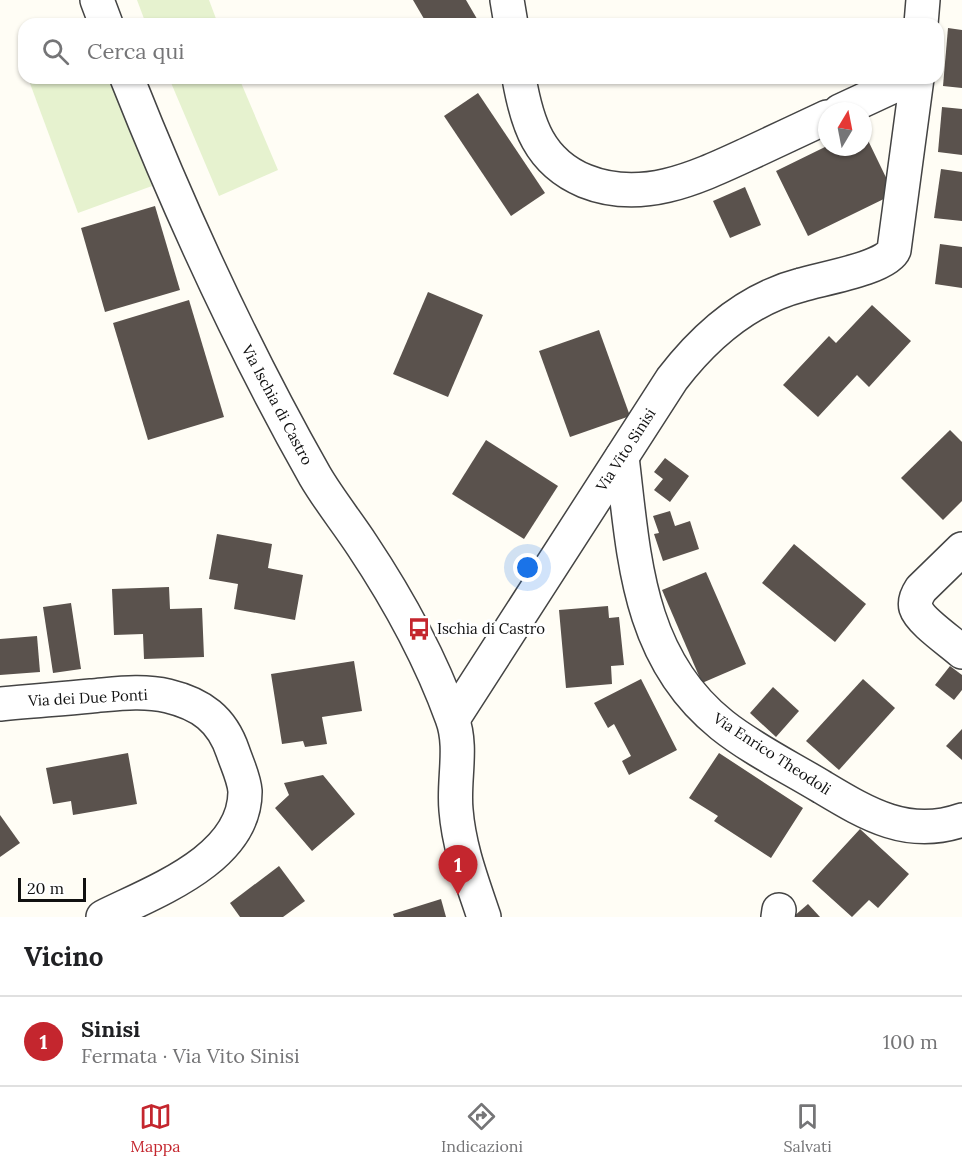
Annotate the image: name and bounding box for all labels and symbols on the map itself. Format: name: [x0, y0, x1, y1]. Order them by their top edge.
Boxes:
north arrow: [818, 102, 872, 156]
street label: Via Ischia di Castro: [237, 341, 317, 468]
street label: Via Vito Sinisi: [591, 405, 659, 496]
your location: [513, 553, 542, 582]
bus stop icon: Ischia di Castro: [406, 616, 432, 642]
place label: Ischia di Castro: [437, 619, 545, 638]
street label: Via dei Due Ponti: [27, 685, 148, 710]
street label: Via Enrico Theodoli: [709, 708, 835, 799]
pin: 1: [438, 846, 478, 895]
scale bar: [18, 875, 86, 902]

